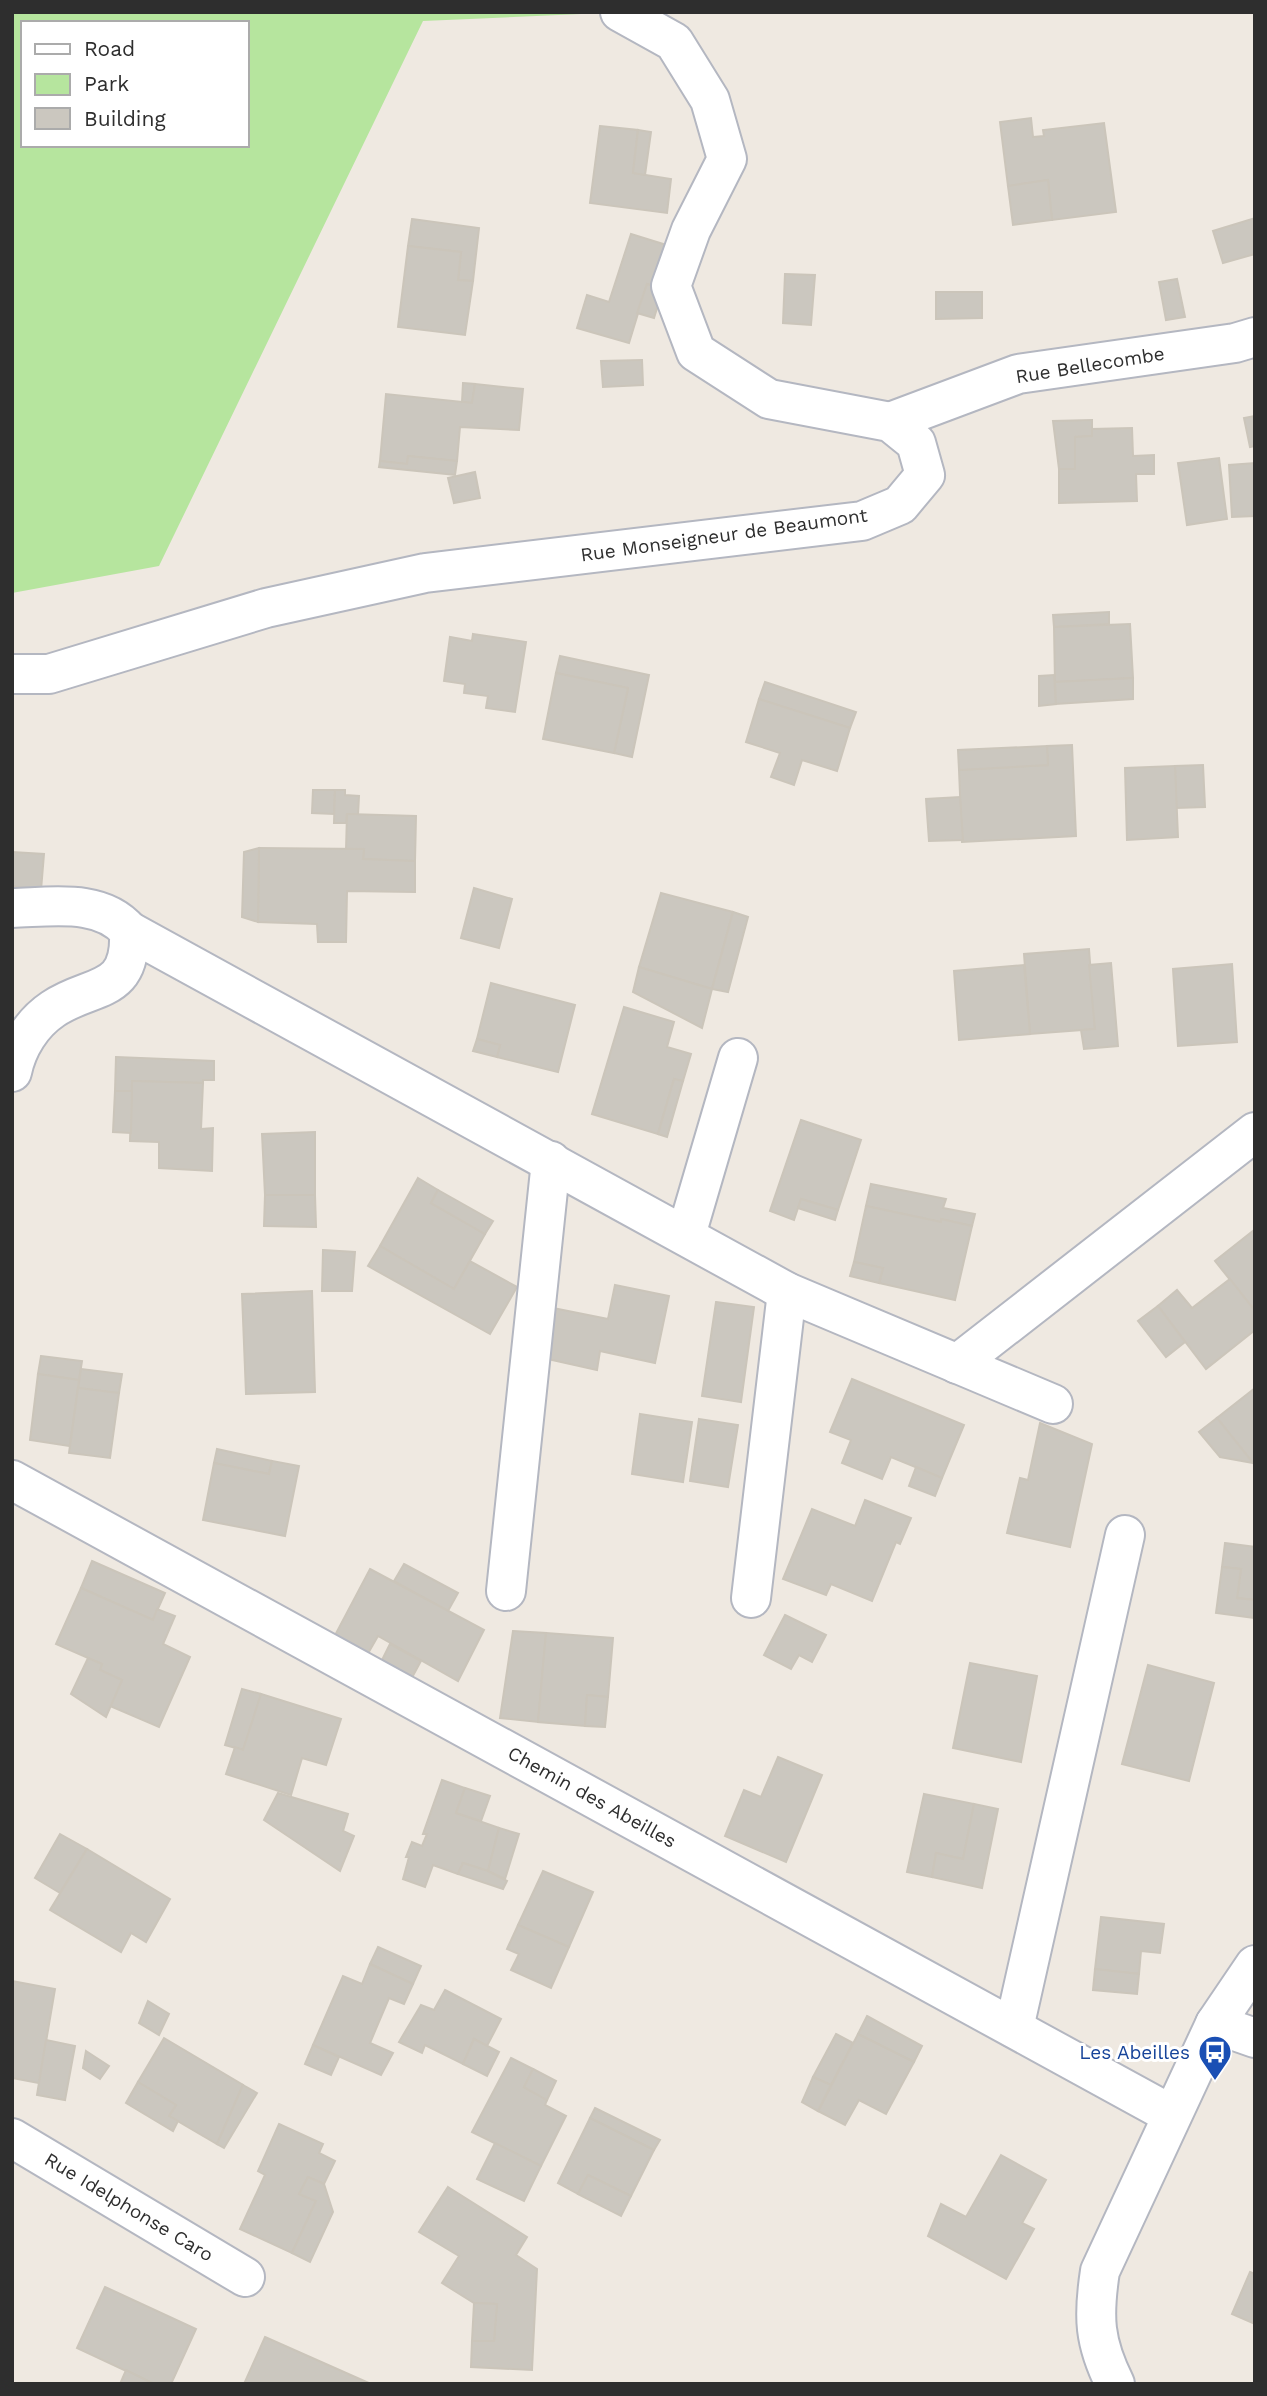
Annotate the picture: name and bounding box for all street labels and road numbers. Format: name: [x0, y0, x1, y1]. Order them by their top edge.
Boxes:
street label: Rue Bellecombe: [1014, 342, 1166, 388]
street label: Rue Monseigneur de Beaumont: [579, 503, 869, 567]
street label: Chemin des Abeilles: [504, 1741, 680, 1853]
street label: Rue Idelphonse Caro: [40, 2148, 218, 2266]

